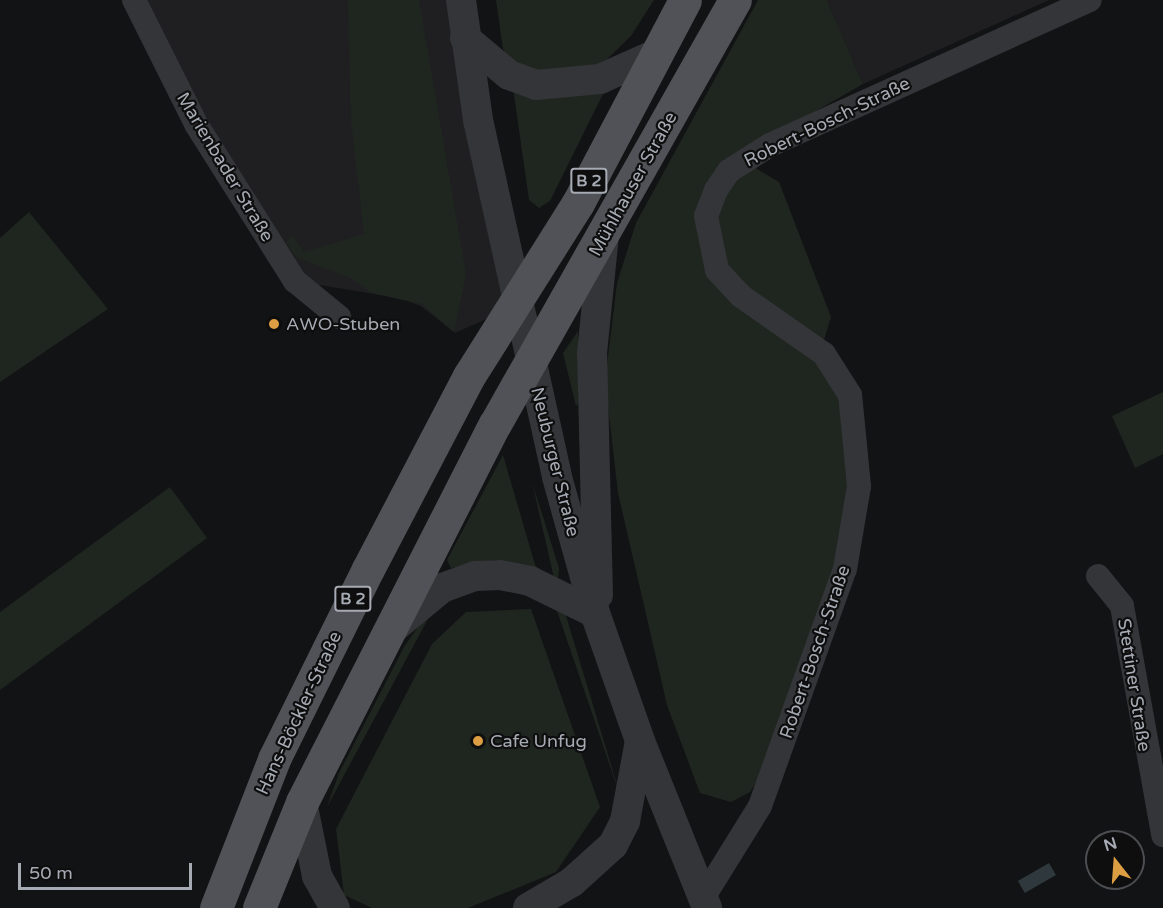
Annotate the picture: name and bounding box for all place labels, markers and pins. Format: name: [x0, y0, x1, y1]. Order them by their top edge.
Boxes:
place label: AWO-Stuben: [286, 313, 400, 335]
marker: AWO-Stuben: [267, 317, 281, 331]
place label: Cafe Unfug: [490, 730, 587, 752]
marker: Cafe Unfug: [471, 734, 485, 748]

